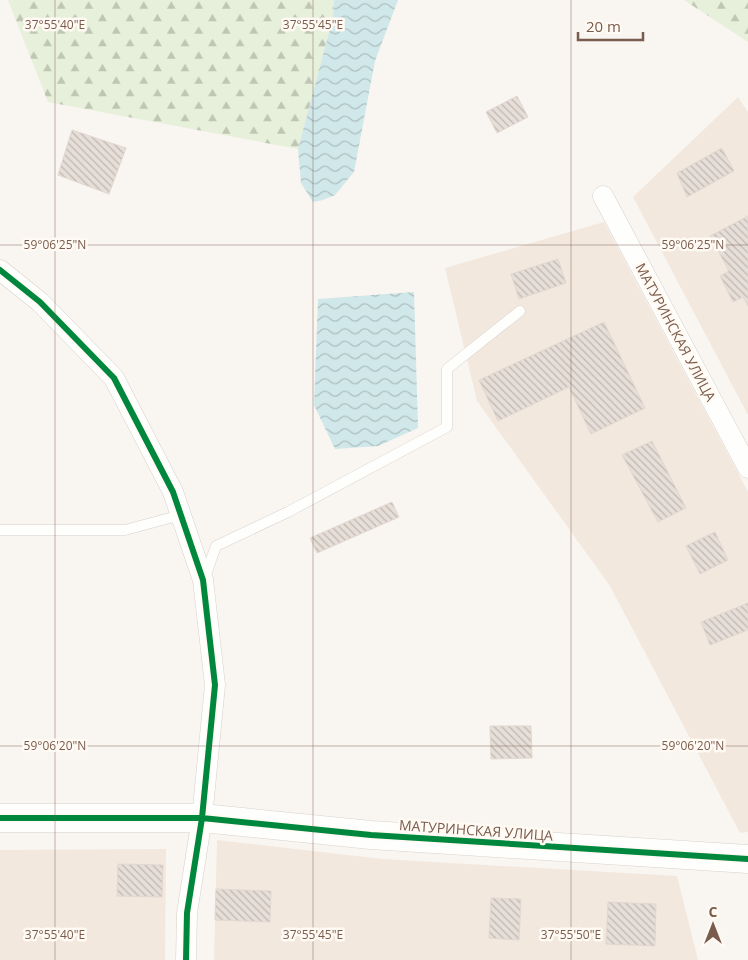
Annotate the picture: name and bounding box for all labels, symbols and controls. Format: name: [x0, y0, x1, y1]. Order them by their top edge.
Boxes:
scale bar: [578, 10, 643, 42]
text: 37°55'40"E: [25, 16, 85, 33]
text: 37°55'45"E: [283, 16, 343, 33]
text: 20 m: [586, 16, 621, 36]
text: 59°06'25"N: [24, 236, 86, 253]
text: 59°06'25"N: [662, 236, 724, 253]
street label: МАТУРИНСКАЯ УЛИЦА: [631, 259, 721, 405]
text: 59°06'20"N: [24, 737, 86, 754]
text: 59°06'20"N: [662, 737, 724, 754]
street label: МАТУРИНСКАЯ УЛИЦА: [398, 815, 554, 845]
north arrow: [688, 900, 738, 950]
text: С: [709, 902, 718, 921]
text: 37°55'40"E: [25, 926, 85, 943]
text: 37°55'45"E: [283, 926, 343, 943]
text: 37°55'50"E: [541, 926, 601, 943]

